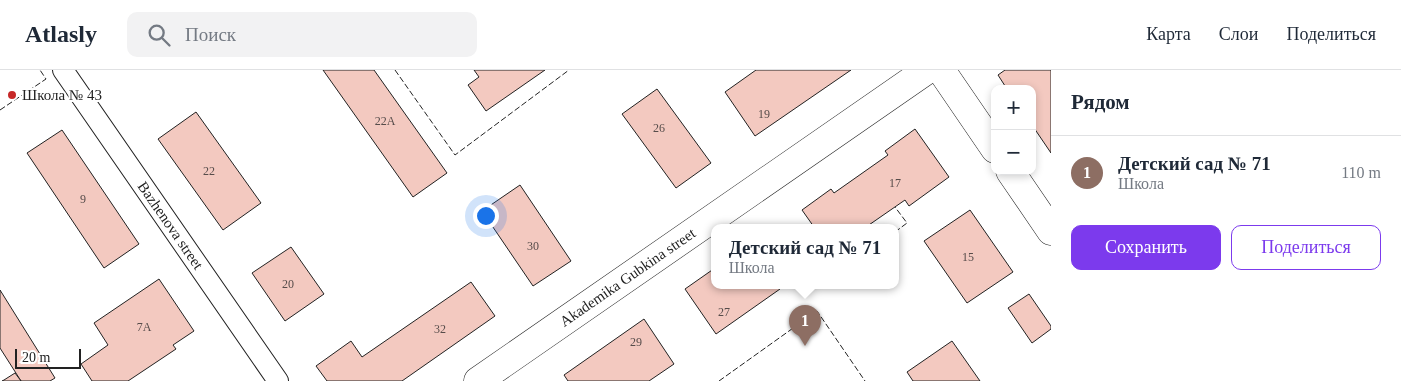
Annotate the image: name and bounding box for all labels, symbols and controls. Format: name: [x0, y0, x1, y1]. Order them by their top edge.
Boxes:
search box: [127, 12, 477, 57]
text: Atlasly: [25, 21, 97, 47]
icon: search: [145, 21, 173, 49]
text: Поиск: [185, 24, 236, 45]
text: Карта: [1146, 24, 1191, 44]
text: Слои: [1219, 24, 1258, 44]
text: Поделиться: [1286, 24, 1376, 44]
map controls: [991, 85, 1036, 175]
button: +: [991, 85, 1036, 130]
place label: Школа № 43: [22, 87, 102, 103]
marker: Школа № 43: [6, 89, 18, 101]
text: Рядом: [1071, 90, 1130, 114]
house number: 19: [758, 107, 770, 121]
house number: 22А: [375, 114, 396, 128]
house number: 26: [653, 121, 665, 135]
button: −: [991, 130, 1036, 175]
text: Детский сад № 71: [1118, 153, 1271, 174]
house number: 22: [203, 164, 215, 178]
text: 1: [1083, 164, 1091, 181]
text: 110 m: [1341, 164, 1381, 181]
text: Школа: [1118, 175, 1164, 192]
house number: 17: [889, 176, 901, 190]
street label: Bazhenova street: [135, 179, 207, 273]
house number: 9: [80, 192, 86, 206]
your location: [473, 203, 499, 229]
popup: [711, 224, 899, 289]
street label: Akademika Gubkina street: [557, 225, 699, 330]
button: Сохранить: [1071, 225, 1221, 270]
button: Поделиться: [1231, 225, 1381, 270]
text: Детский сад № 71: [729, 237, 881, 258]
house number: 30: [527, 239, 539, 253]
house number: 15: [962, 250, 974, 264]
text: Школа: [729, 259, 775, 276]
house number: 20: [282, 277, 294, 291]
house number: 27: [718, 305, 730, 319]
pin: 1: [789, 305, 821, 346]
house number: 7А: [137, 320, 152, 334]
house number: 32: [434, 322, 446, 336]
house number: 29: [630, 335, 642, 349]
scale bar: [15, 346, 81, 369]
text: 20 m: [22, 350, 50, 365]

